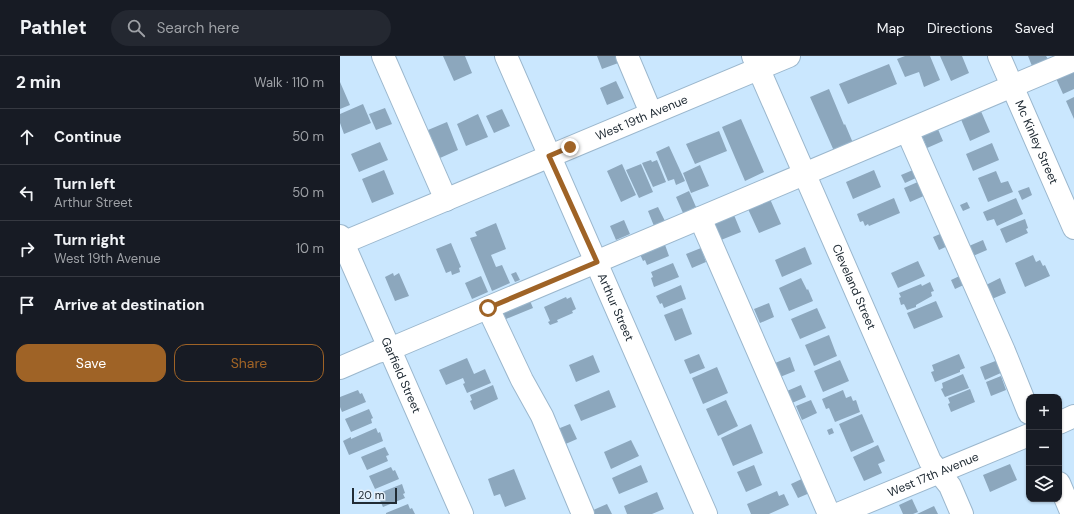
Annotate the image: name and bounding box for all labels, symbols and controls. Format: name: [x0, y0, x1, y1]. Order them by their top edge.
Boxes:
search box: [111, 10, 391, 46]
text: Pathlet: [20, 15, 87, 40]
icon: search: [125, 17, 147, 39]
text: Search here: [157, 18, 239, 38]
text: Map: [877, 19, 905, 37]
text: Directions: [927, 19, 993, 37]
text: Saved: [1015, 19, 1054, 37]
text: 2 min: [16, 71, 61, 93]
text: Walk · 110 m: [254, 74, 324, 91]
street label: West 19th Avenue: [593, 91, 690, 144]
street label: Mc Kinley Street: [1011, 98, 1062, 187]
icon: ahead: [16, 126, 38, 148]
text: Continue: [54, 127, 122, 147]
text: 50 m: [292, 128, 324, 145]
route end: [561, 138, 579, 156]
text: Turn left: [54, 174, 115, 194]
icon: left: [16, 182, 38, 204]
text: 50 m: [292, 184, 324, 201]
text: Arthur Street: [54, 194, 133, 211]
text: Turn right: [54, 230, 125, 250]
icon: right: [16, 238, 38, 260]
text: 10 m: [296, 240, 324, 257]
street label: Cleveland Street: [828, 242, 880, 332]
text: West 19th Avenue: [54, 250, 161, 267]
street label: Arthur Street: [594, 271, 638, 344]
icon: arrive: [16, 294, 38, 316]
text: Arrive at destination: [54, 295, 205, 315]
route start: [479, 299, 497, 317]
street label: Garfield Street: [377, 335, 425, 416]
button: Save: [16, 344, 166, 382]
button: Share: [174, 344, 324, 382]
map controls: [1026, 394, 1062, 502]
button: +: [1026, 394, 1062, 430]
button: −: [1026, 430, 1062, 466]
street label: West 17th Avenue: [885, 449, 981, 501]
button: layers: [1026, 466, 1062, 502]
scale bar: [352, 486, 397, 505]
text: 20 m: [358, 488, 384, 502]

